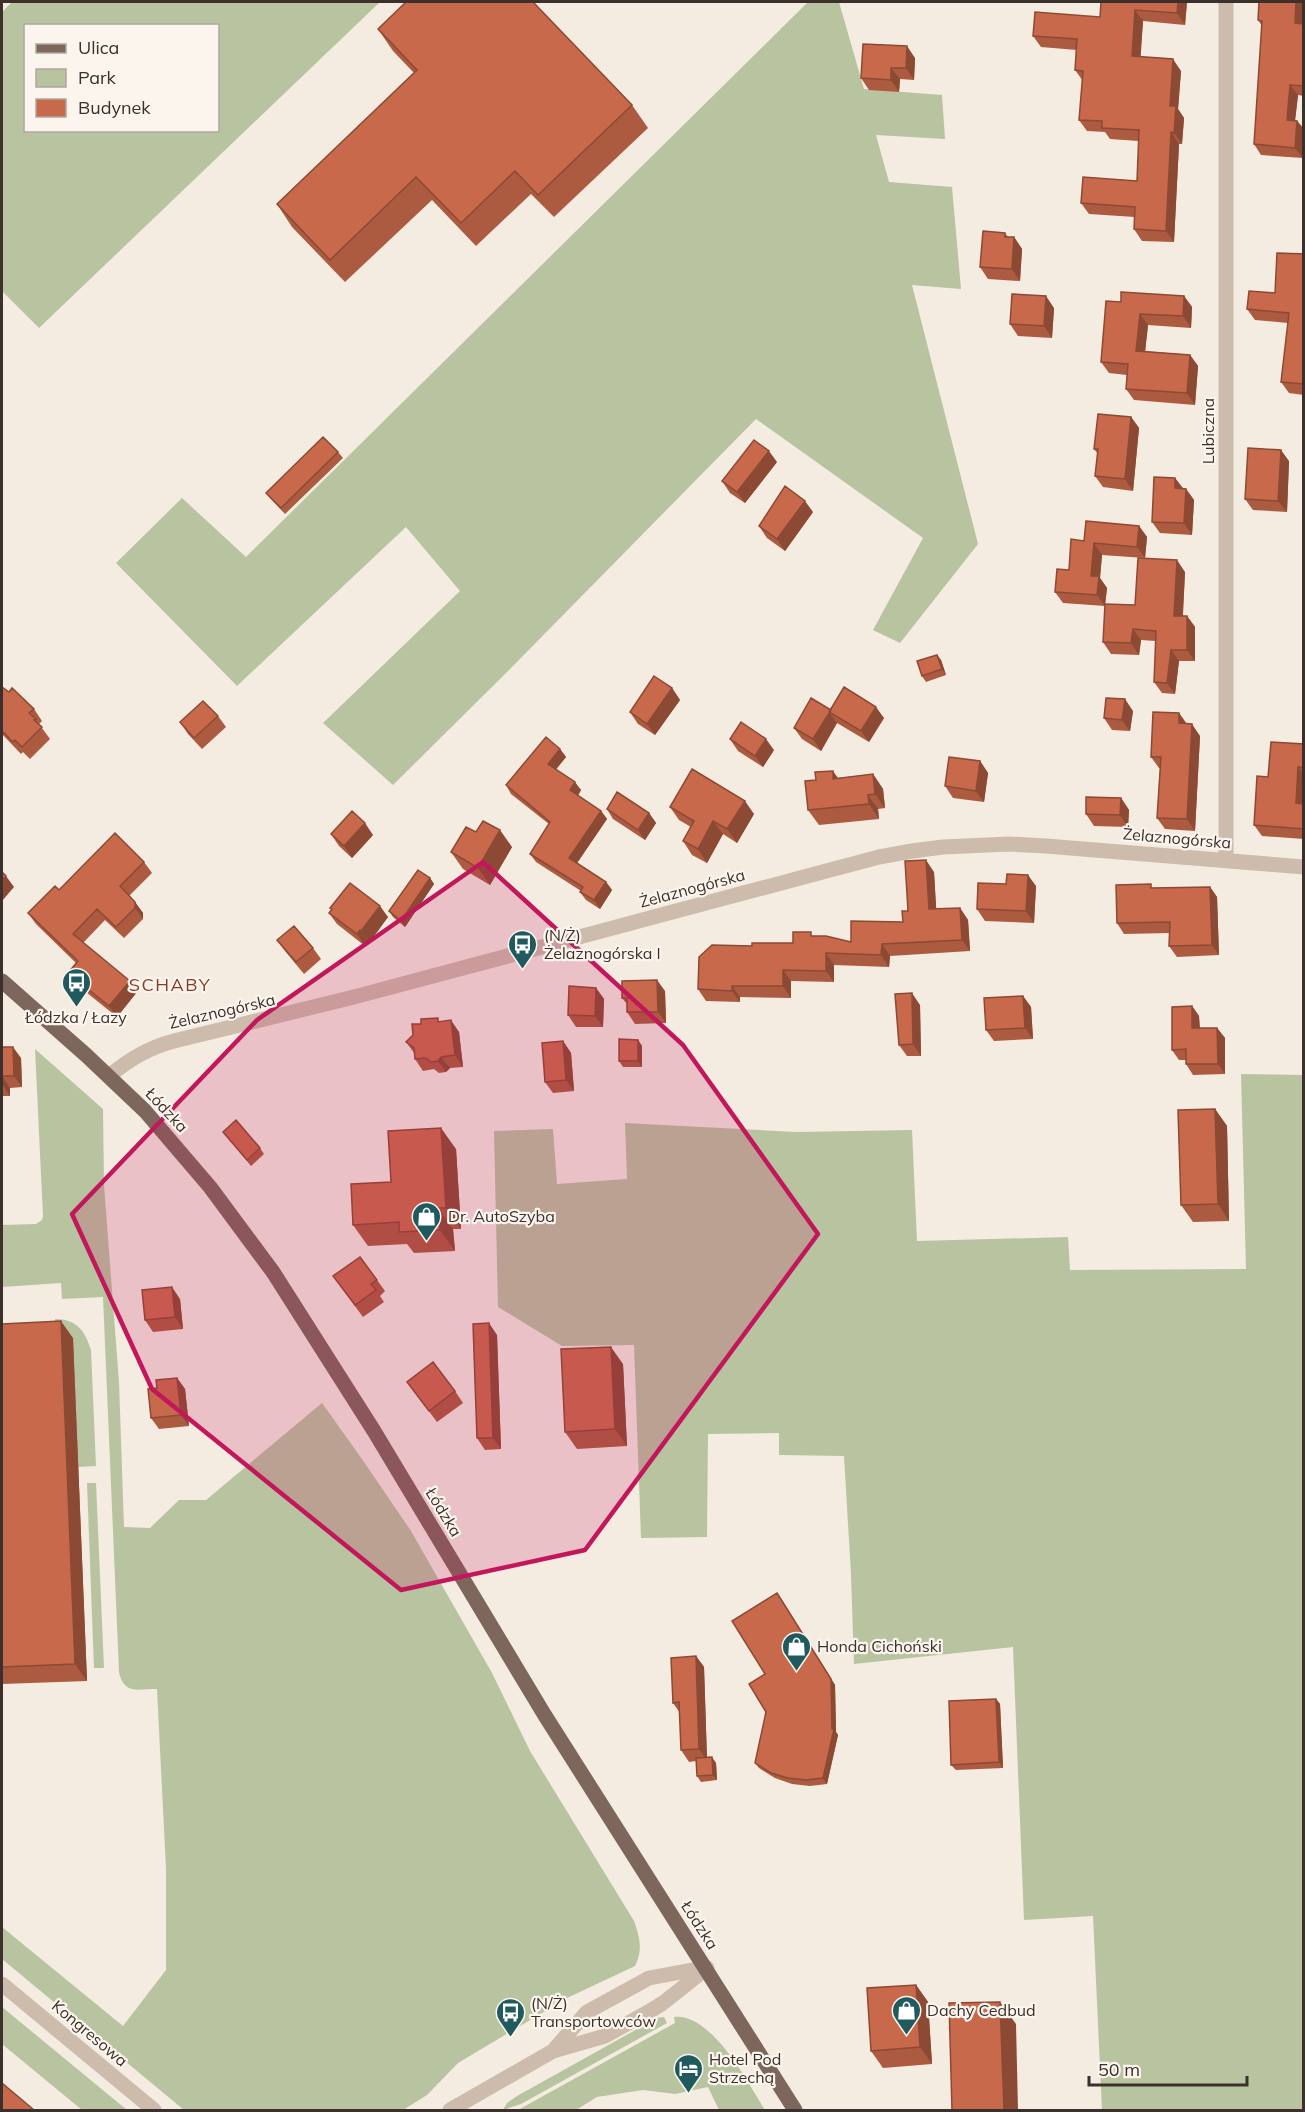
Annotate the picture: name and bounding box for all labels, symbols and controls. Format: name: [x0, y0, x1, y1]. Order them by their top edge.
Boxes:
legend: [24, 24, 219, 132]
text: Ulica: [78, 36, 119, 59]
text: Park: [78, 66, 117, 89]
text: Budynek: [78, 96, 151, 119]
street label: Lubiczna: [1198, 398, 1218, 464]
street label: Żelaznogórska: [1122, 823, 1232, 853]
street label: Żelaznogórska: [637, 864, 747, 912]
place label: (N/Ż) Żelaznogórska I: [544, 925, 661, 963]
bus stop icon: (N/Ż) Żelaznogórska I: [507, 928, 539, 970]
bus stop icon: Łódzka / Łazy: [60, 966, 92, 1008]
district label: SCHABY: [129, 973, 211, 996]
street label: Żelaznogórska: [167, 989, 277, 1033]
place label: Łódzka / Łazy: [24, 1007, 127, 1027]
street label: Łódzka: [141, 1083, 193, 1136]
shop icon: Dr. AutoSzyba: [411, 1200, 443, 1242]
place label: Dr. AutoSzyba: [448, 1206, 555, 1226]
street label: Łódzka: [421, 1483, 466, 1540]
shop icon: Honda Cichoński: [780, 1630, 812, 1672]
place label: Honda Cichoński: [817, 1636, 942, 1656]
street label: Łódzka: [677, 1896, 723, 1953]
place label: (N/Ż) Transportowców: [531, 1993, 656, 2031]
shop icon: Dachy Cedbud: [890, 1994, 922, 2036]
street label: Kongresowa: [48, 1996, 132, 2070]
bus stop icon: (N/Ż) Transportowców: [494, 1996, 526, 2038]
place label: Dachy Cedbud: [927, 2000, 1036, 2020]
place label: Hotel Pod Strzechą: [709, 2049, 781, 2087]
scale bar: [1089, 2049, 1246, 2087]
hotel icon: Hotel Pod Strzechą: [672, 2052, 704, 2094]
text: 50 m: [1098, 2058, 1140, 2081]

